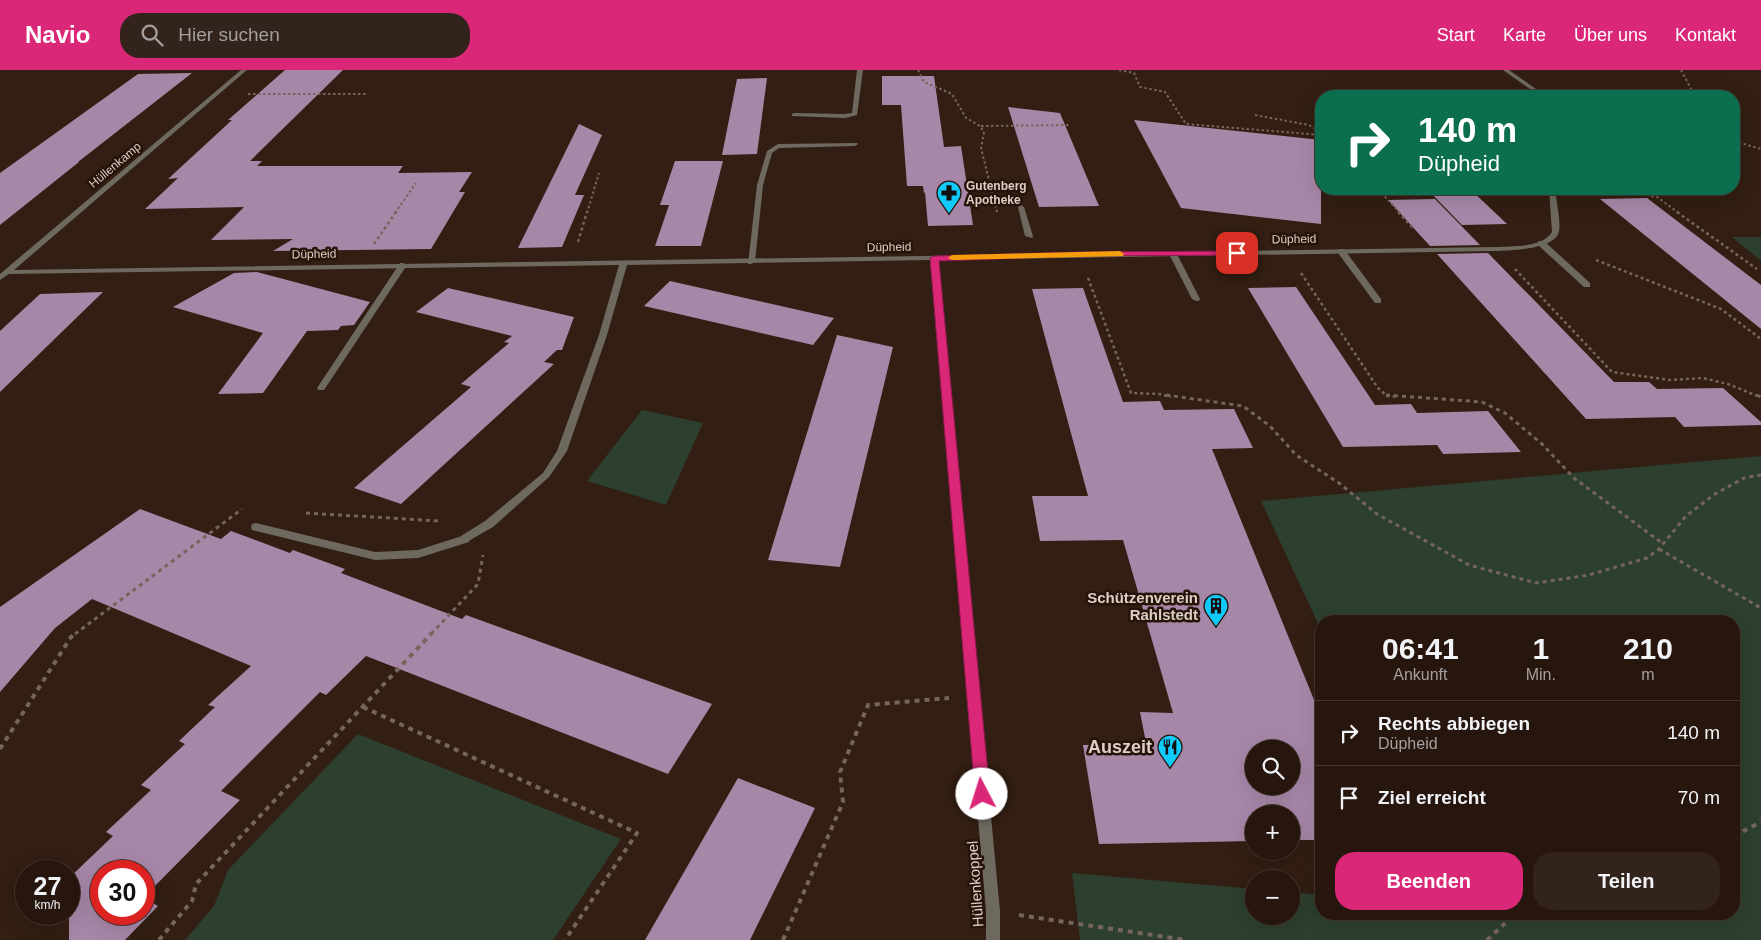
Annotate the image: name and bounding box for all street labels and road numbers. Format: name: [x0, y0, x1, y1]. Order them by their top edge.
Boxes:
street label: Hüllenkamp: [86, 139, 144, 191]
street label: Düpheid: [1272, 232, 1316, 246]
street label: Düpheid: [867, 240, 911, 254]
street label: Düpheid: [292, 247, 336, 261]
street label: Hüllenkoppel: [963, 840, 987, 928]

